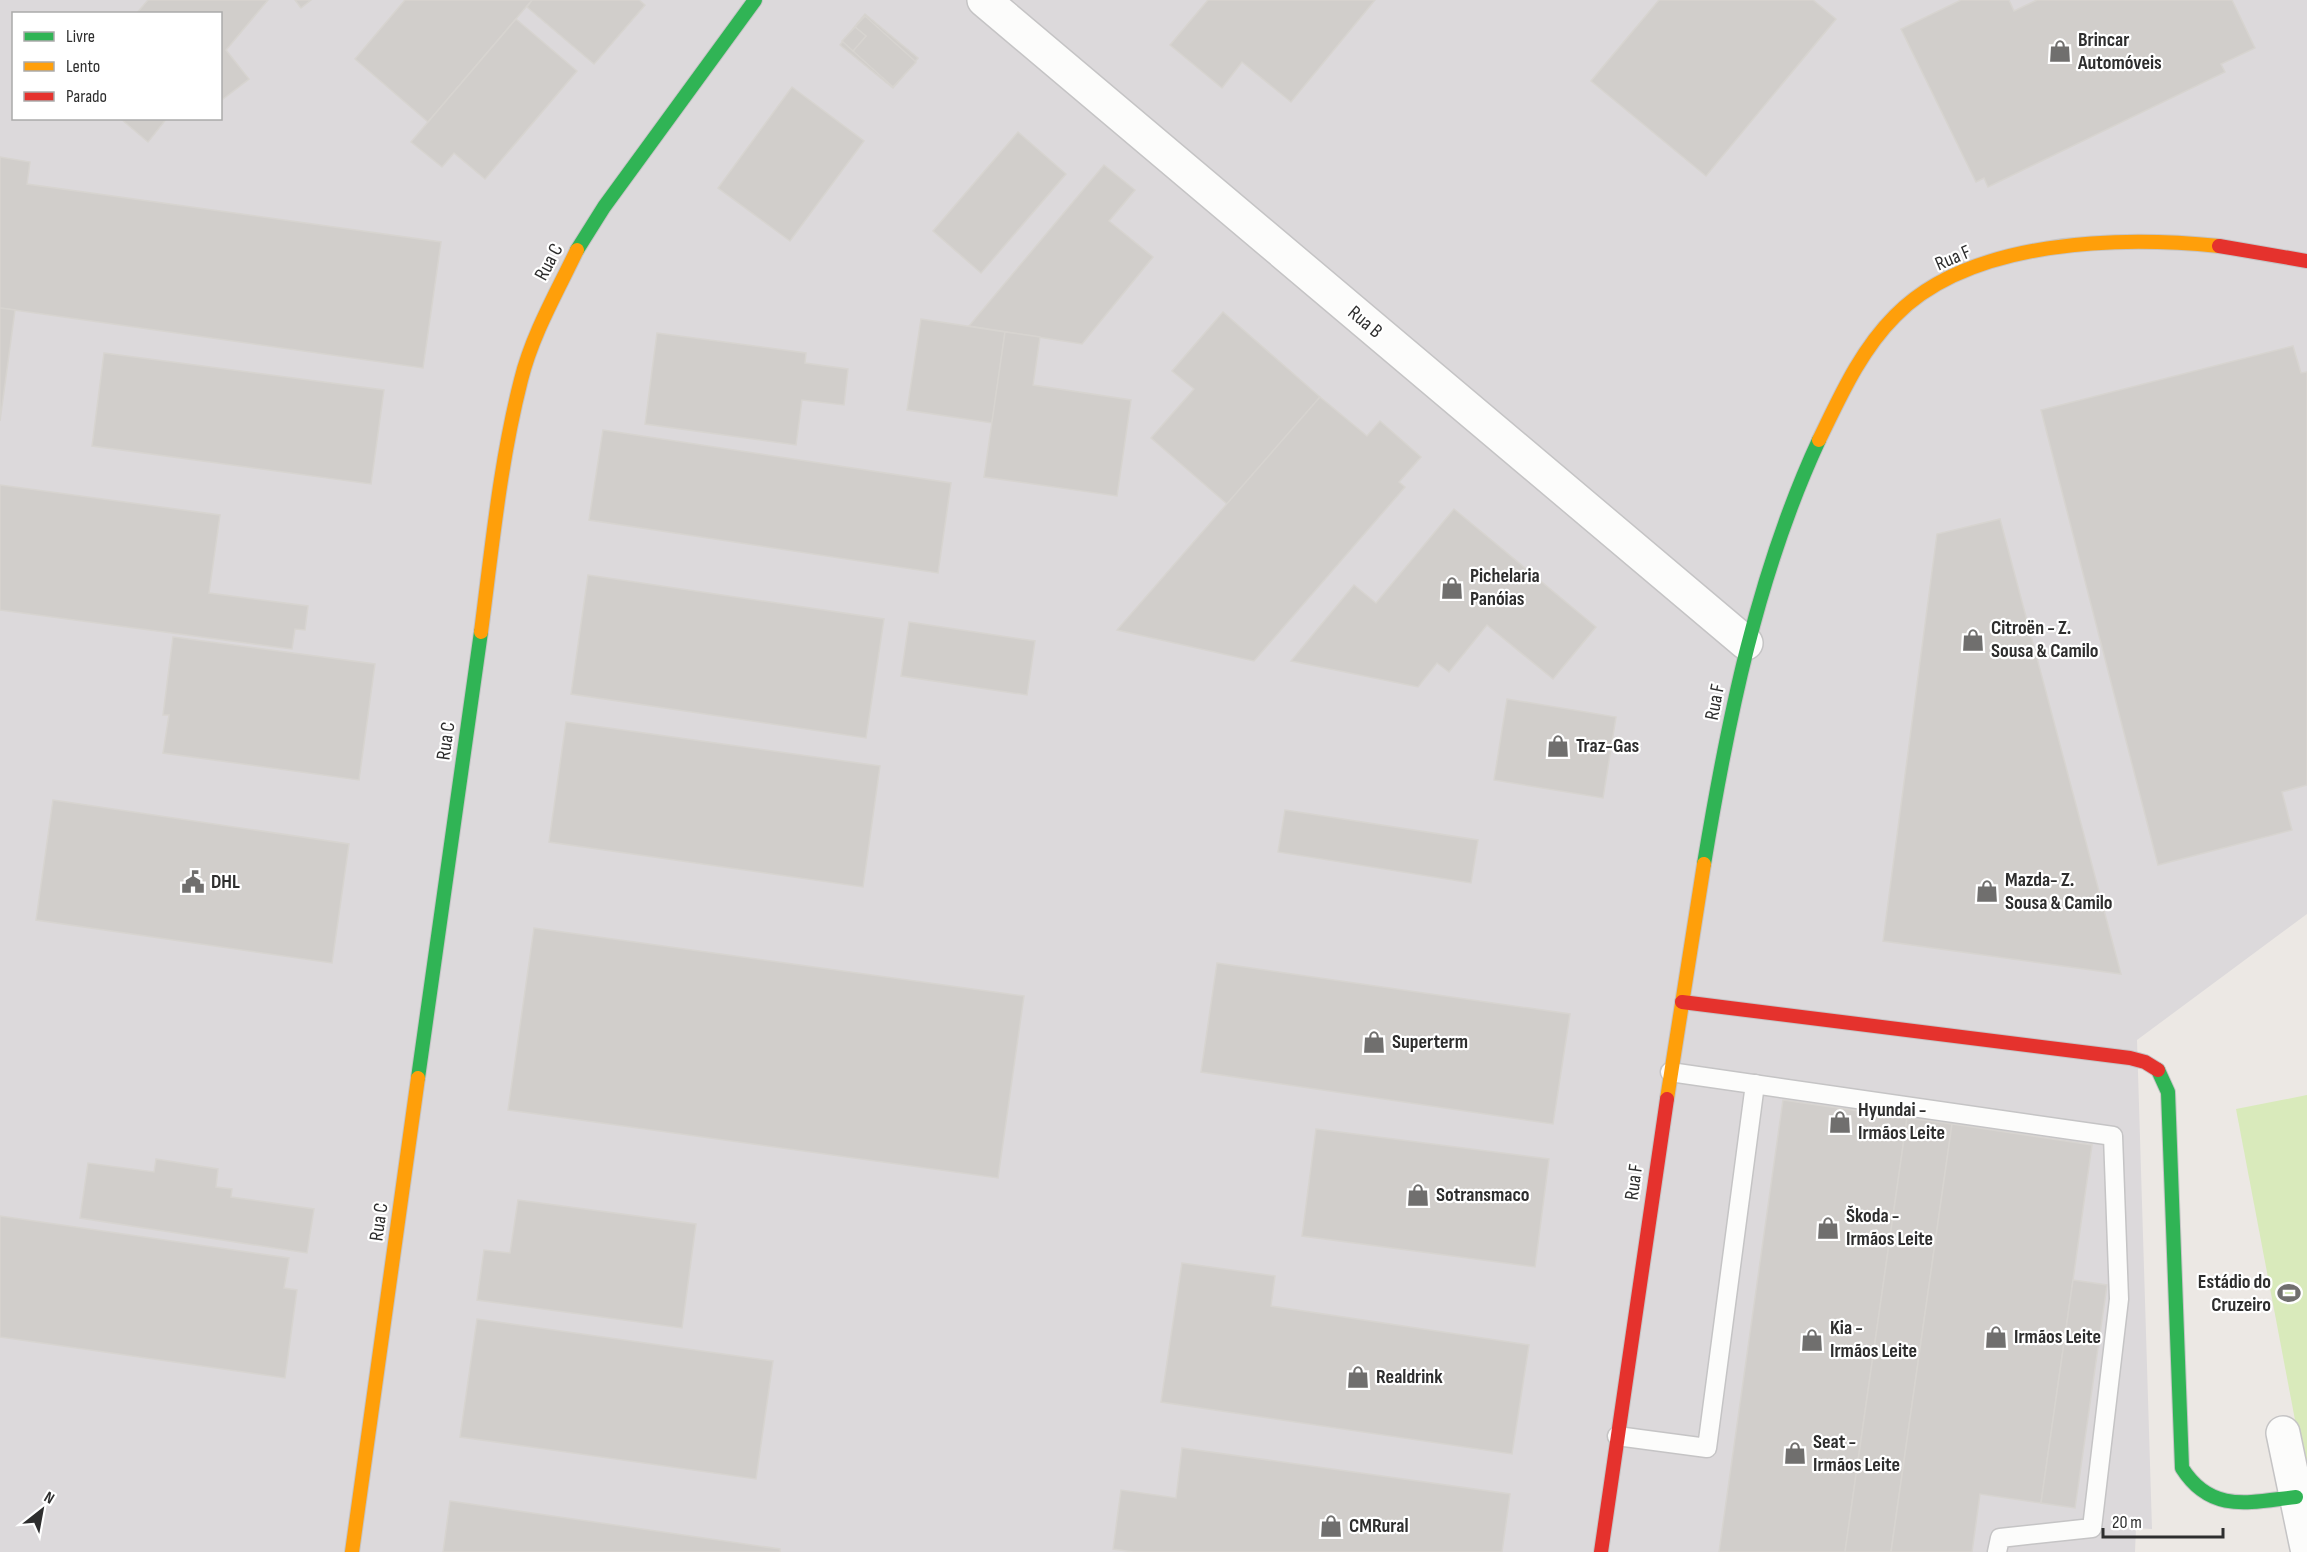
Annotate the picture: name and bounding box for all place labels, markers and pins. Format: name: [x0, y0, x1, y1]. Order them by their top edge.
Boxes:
place label: Brincar Automóveis: [2077, 28, 2162, 75]
shop icon: Brincar Automóveis: [2047, 38, 2073, 64]
place label: Pichelaria Panóias: [1470, 564, 1540, 611]
shop icon: Pichelaria Panóias: [1439, 575, 1465, 601]
place label: Citroën - Z. Sousa & Camilo: [1991, 616, 2099, 663]
shop icon: Citroën - Z. Sousa & Camilo: [1960, 627, 1986, 653]
shop icon: Traz-Gas: [1545, 733, 1571, 759]
place label: Traz-Gas: [1576, 734, 1640, 758]
place label: Mazda- Z. Sousa & Camilo: [2005, 868, 2113, 915]
public building icon: DHL: [180, 869, 206, 895]
place label: DHL: [211, 870, 240, 894]
shop icon: Mazda- Z. Sousa & Camilo: [1974, 878, 2000, 904]
shop icon: Superterm: [1361, 1029, 1387, 1055]
place label: Superterm: [1392, 1030, 1468, 1054]
place label: Hyundai - Irmãos Leite: [1858, 1098, 1945, 1145]
shop icon: Hyundai - Irmãos Leite: [1827, 1109, 1853, 1135]
shop icon: Sotransmaco: [1405, 1182, 1431, 1208]
place label: Sotransmaco: [1436, 1183, 1530, 1207]
place label: Škoda - Irmãos Leite: [1846, 1204, 1933, 1251]
shop icon: Škoda - Irmãos Leite: [1815, 1215, 1841, 1241]
place label: Estádio do Cruzeiro: [2198, 1270, 2271, 1317]
sports icon: Estádio do Cruzeiro: [2276, 1280, 2302, 1306]
place label: Kia - Irmãos Leite: [1830, 1316, 1917, 1363]
shop icon: Irmãos Leite: [1983, 1324, 2009, 1350]
place label: Irmãos Leite: [2014, 1325, 2101, 1349]
shop icon: Kia - Irmãos Leite: [1799, 1327, 1825, 1353]
shop icon: Realdrink: [1345, 1364, 1371, 1390]
place label: Realdrink: [1376, 1365, 1443, 1389]
place label: Seat - Irmãos Leite: [1813, 1430, 1900, 1477]
shop icon: Seat - Irmãos Leite: [1782, 1440, 1808, 1466]
shop icon: CMRural: [1318, 1513, 1344, 1539]
place label: CMRural: [1349, 1514, 1409, 1538]

